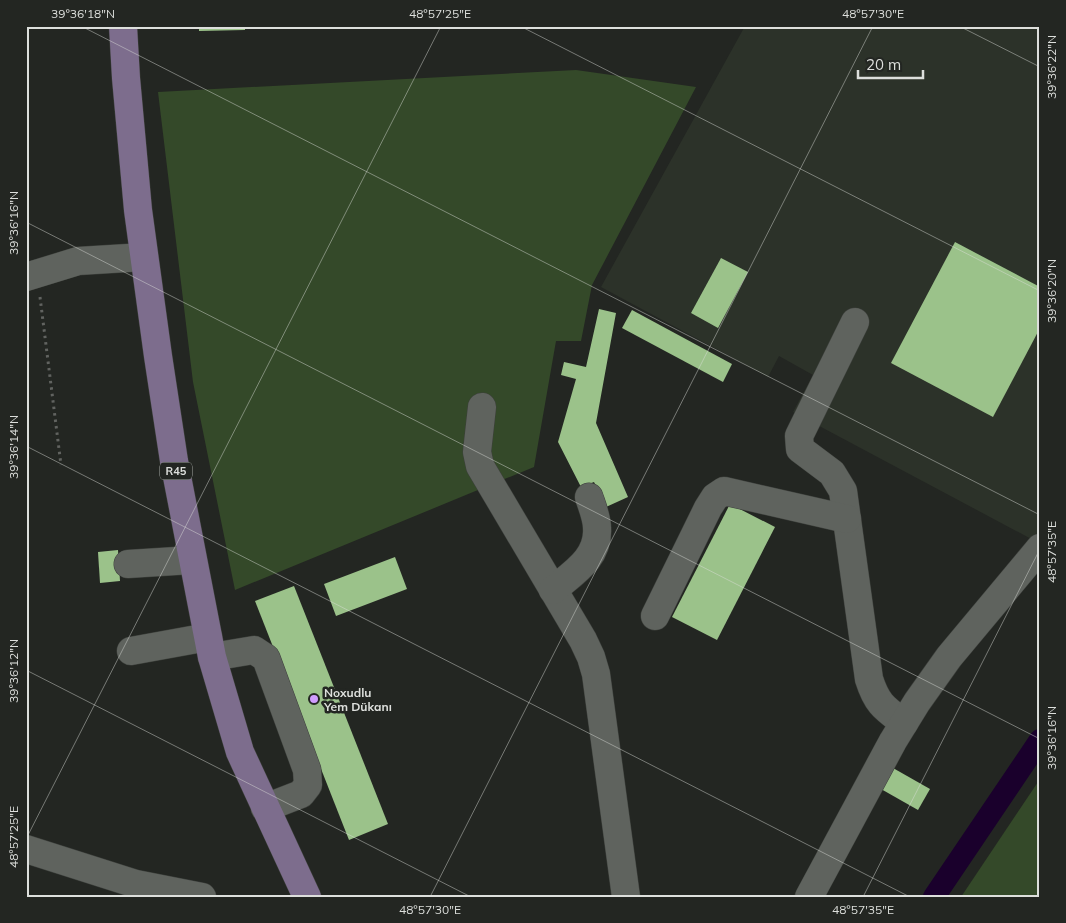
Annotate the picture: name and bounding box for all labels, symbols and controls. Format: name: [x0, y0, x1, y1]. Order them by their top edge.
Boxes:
text: 39°36'18"N: [51, 6, 115, 21]
text: 48°57'25"E: [409, 6, 471, 21]
text: 48°57'30"E: [842, 6, 904, 21]
text: 39°36'22"N: [1044, 35, 1059, 99]
scale bar: [858, 48, 924, 80]
text: 20 m: [866, 55, 901, 74]
text: 39°36'16"N: [6, 191, 21, 255]
text: 39°36'20"N: [1044, 259, 1059, 323]
text: 39°36'14"N: [6, 415, 21, 479]
road number: R45: [160, 462, 192, 480]
text: 48°57'35"E: [1044, 521, 1059, 583]
text: 39°36'12"N: [6, 639, 21, 703]
place label: Noxudlu Yem Dükanı: [323, 685, 392, 714]
marker: Noxudlu Yem Dükanı: [308, 693, 320, 705]
text: 39°36'16"N: [1044, 706, 1059, 770]
text: 48°57'25"E: [6, 806, 21, 868]
text: 48°57'30"E: [399, 902, 461, 917]
text: 48°57'35"E: [832, 902, 894, 917]

